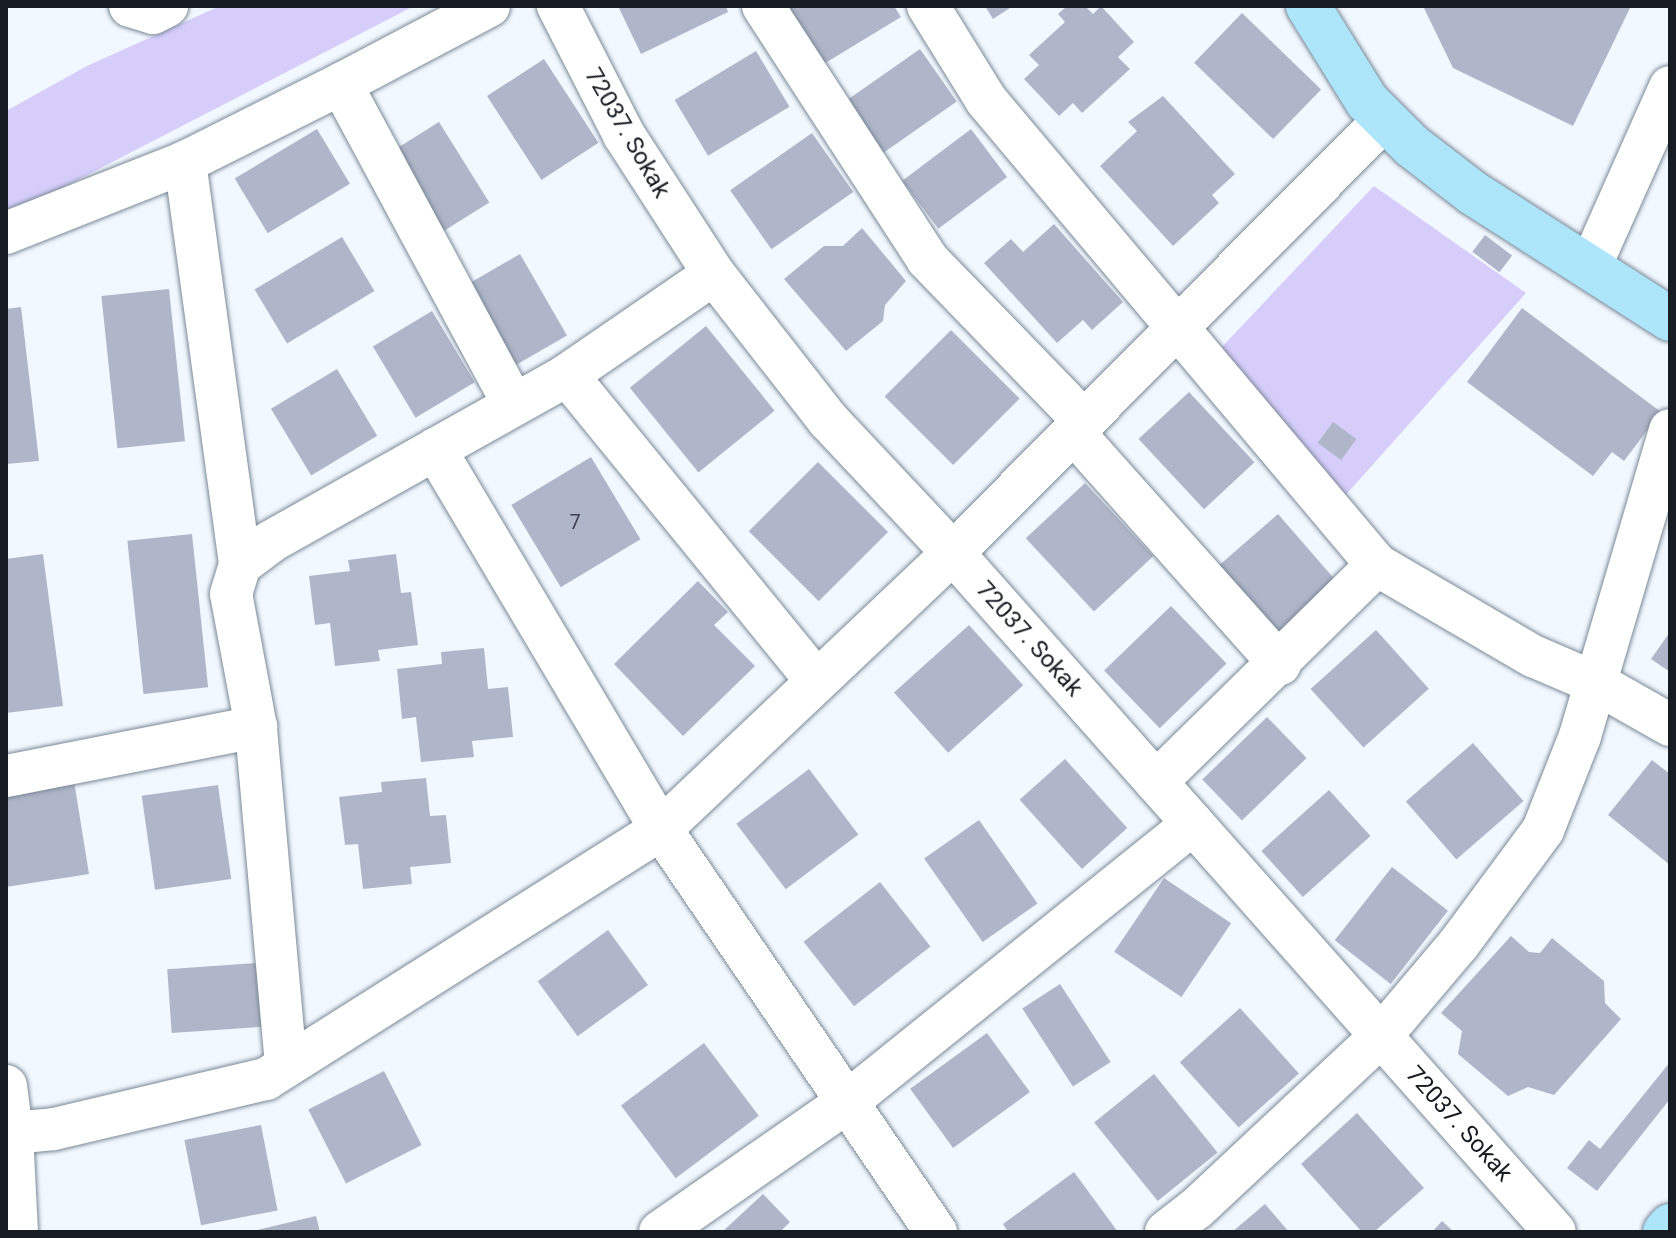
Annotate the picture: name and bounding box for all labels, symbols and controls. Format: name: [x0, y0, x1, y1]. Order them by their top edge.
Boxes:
street label: 72037. Sokak: [578, 63, 676, 203]
house number: 7: [569, 510, 581, 534]
street label: 72037. Sokak: [970, 575, 1088, 703]
street label: 72037. Sokak: [1400, 1060, 1518, 1188]

